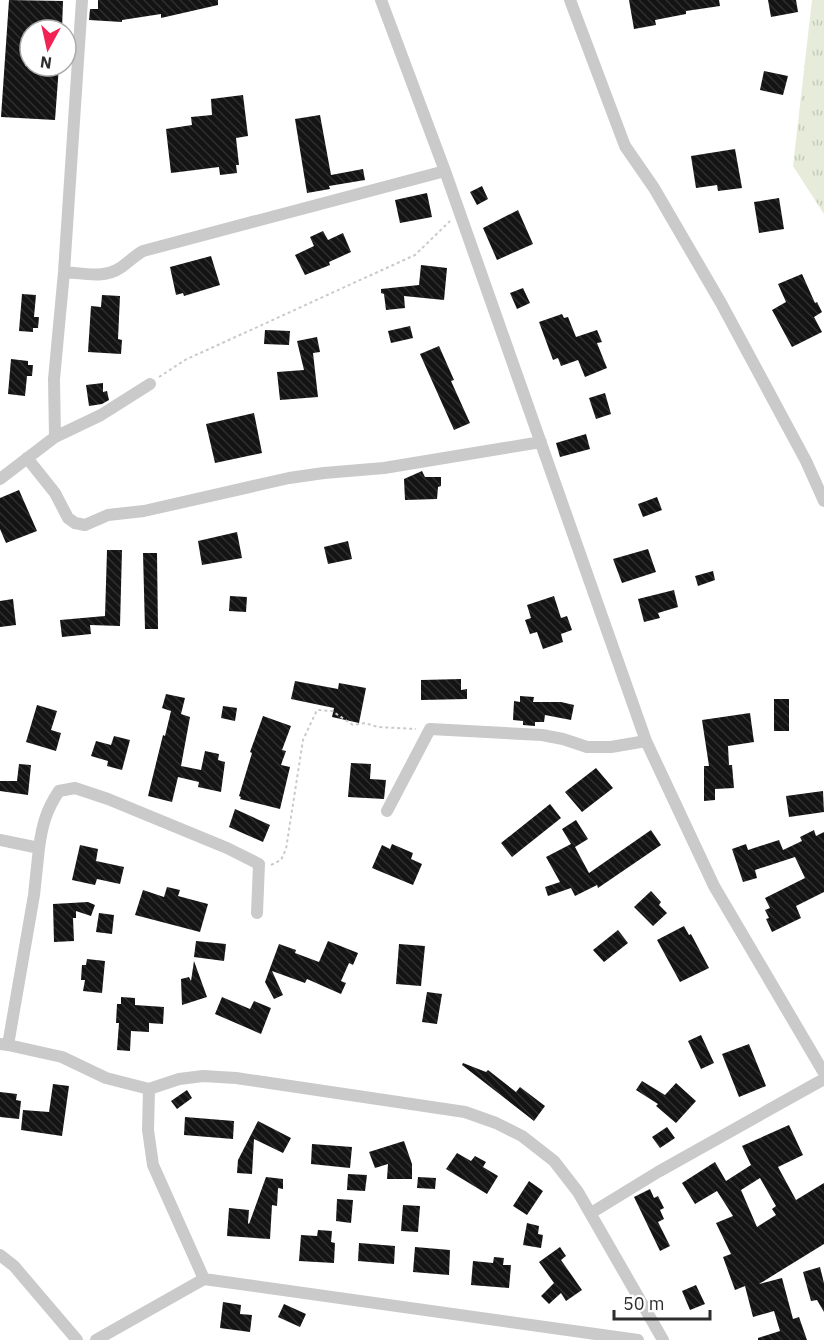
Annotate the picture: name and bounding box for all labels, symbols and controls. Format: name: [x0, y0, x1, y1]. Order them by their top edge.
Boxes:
north arrow: [18, 18, 78, 78]
text: N: [39, 52, 53, 74]
scale bar: [614, 1283, 710, 1321]
text: 50 m: [623, 1292, 665, 1315]

